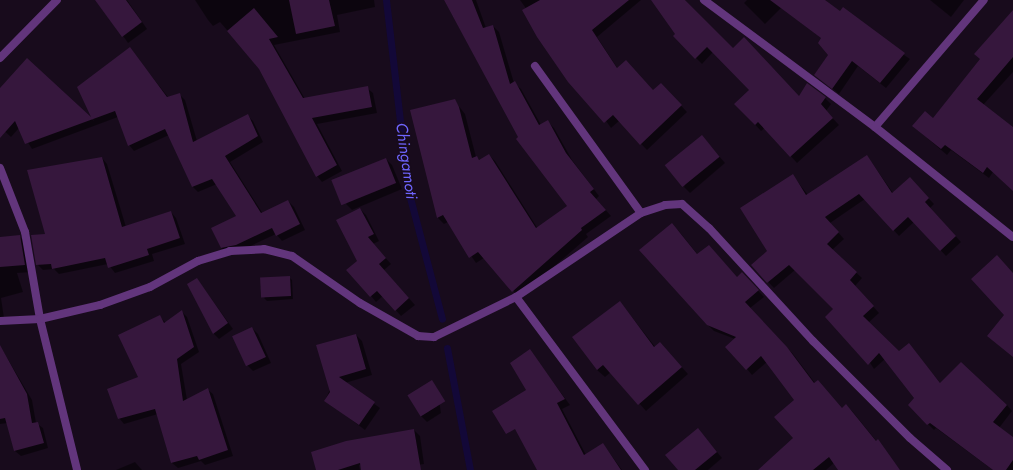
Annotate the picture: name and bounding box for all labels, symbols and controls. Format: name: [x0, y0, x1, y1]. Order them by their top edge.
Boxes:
water label: Chingamoti: [391, 122, 421, 200]

